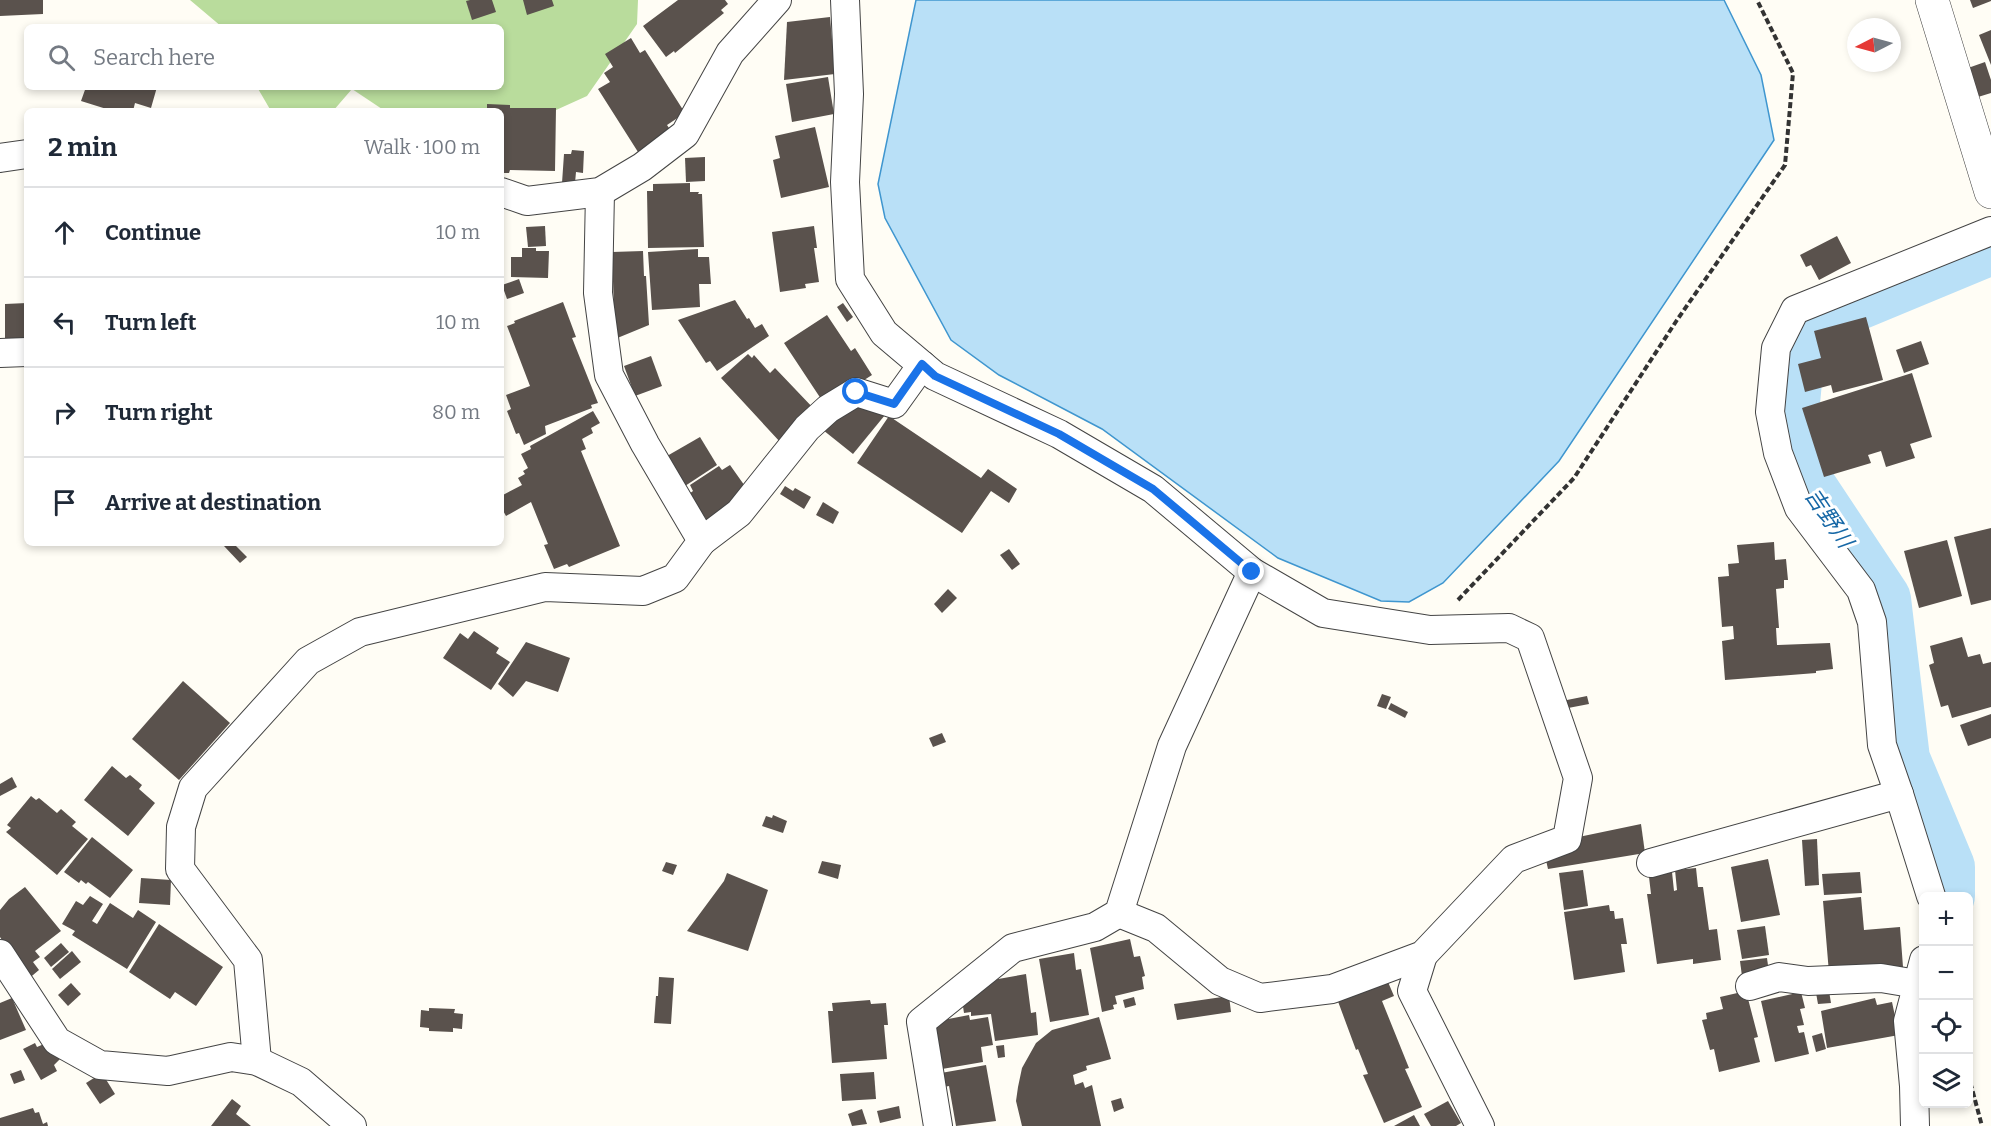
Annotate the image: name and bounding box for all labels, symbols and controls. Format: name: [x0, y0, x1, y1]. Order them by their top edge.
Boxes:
north arrow: [1847, 18, 1901, 72]
search box: [24, 24, 504, 90]
icon: search: [45, 41, 78, 74]
text: Search here: [93, 44, 215, 71]
text: 2 min: [48, 132, 117, 163]
text: Walk · 100 m: [364, 135, 480, 159]
icon: ahead: [48, 216, 81, 249]
text: Continue: [105, 219, 201, 246]
text: 10 m: [436, 220, 480, 244]
icon: left: [48, 306, 81, 339]
text: Turn left: [105, 309, 197, 336]
text: 10 m: [436, 310, 480, 334]
route start: [842, 378, 868, 404]
icon: right: [48, 396, 81, 429]
text: Turn right: [105, 399, 213, 426]
text: 80 m: [432, 400, 480, 424]
water label: 吉野川: [1799, 483, 1860, 555]
icon: arrive: [48, 486, 81, 519]
text: Arrive at destination: [105, 489, 321, 516]
route end: [1238, 558, 1264, 584]
map controls: [1919, 892, 1973, 1108]
button: +: [1919, 892, 1973, 946]
button: −: [1919, 946, 1973, 1000]
button: locate: [1919, 1000, 1973, 1054]
button: layers: [1919, 1054, 1973, 1108]

